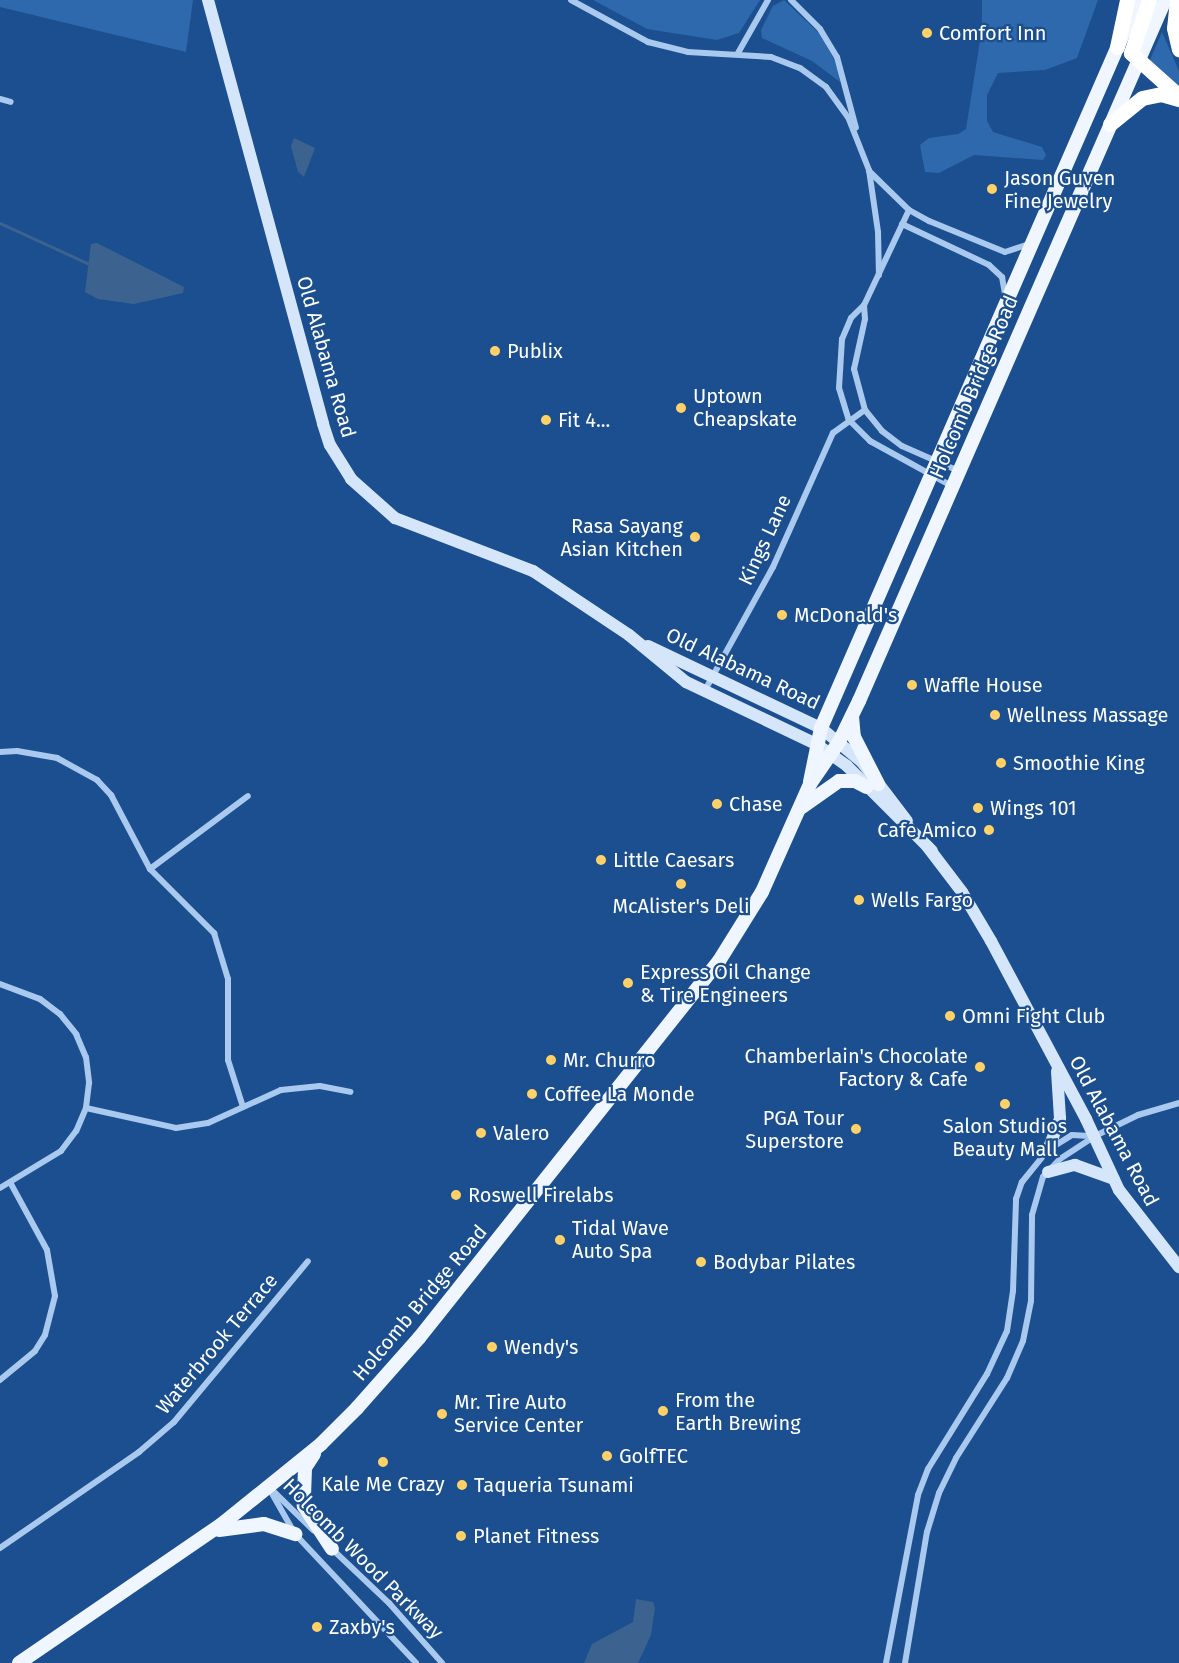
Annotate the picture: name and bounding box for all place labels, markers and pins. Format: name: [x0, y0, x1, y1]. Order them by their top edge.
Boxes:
place label: Comfort Inn: [939, 21, 1046, 45]
marker: Comfort Inn: [920, 26, 934, 40]
place label: Jason Guven Fine Jewelry: [1004, 166, 1115, 213]
marker: Jason Guven Fine Jewelry: [985, 182, 999, 196]
place label: Publix: [507, 339, 563, 363]
marker: Publix: [488, 344, 502, 358]
place label: Uptown Cheapskate: [693, 384, 797, 431]
marker: Uptown Cheapskate: [674, 401, 688, 415]
place label: Fit 4...: [558, 408, 610, 432]
marker: Fit 4...: [539, 413, 553, 427]
place label: Rasa Sayang Asian Kitchen: [560, 514, 683, 561]
marker: Rasa Sayang Asian Kitchen: [688, 530, 702, 544]
place label: McDonald's: [794, 603, 897, 627]
marker: McDonald's: [775, 608, 789, 622]
place label: Waffle House: [924, 673, 1043, 697]
marker: Waffle House: [905, 678, 919, 692]
place label: Wellness Massage: [1007, 703, 1169, 727]
marker: Wellness Massage: [988, 708, 1002, 722]
place label: Smoothie King: [1013, 751, 1145, 775]
marker: Smoothie King: [994, 756, 1008, 770]
place label: Chase: [729, 792, 783, 816]
place label: Wings 101: [990, 796, 1077, 820]
marker: Chase: [710, 797, 724, 811]
marker: Wings 101: [971, 801, 985, 815]
place label: Cafe Amico: [877, 818, 977, 842]
marker: Cafe Amico: [982, 823, 996, 837]
place label: Little Caesars: [613, 848, 734, 872]
marker: Little Caesars: [594, 853, 608, 867]
marker: McAlister's Deli: [674, 877, 688, 891]
place label: Wells Fargo: [871, 888, 973, 912]
marker: Wells Fargo: [852, 893, 866, 907]
place label: McAlister's Deli: [612, 894, 750, 918]
place label: Express Oil Change & Tire Engineers: [640, 960, 811, 1007]
marker: Express Oil Change & Tire Engineers: [621, 976, 635, 990]
place label: Omni Fight Club: [962, 1004, 1105, 1028]
marker: Omni Fight Club: [943, 1009, 957, 1023]
place label: Chamberlain's Chocolate Factory & Cafe: [744, 1044, 968, 1091]
place label: Mr. Churro: [563, 1048, 656, 1072]
marker: Mr. Churro: [544, 1053, 558, 1067]
marker: Chamberlain's Chocolate Factory & Cafe: [973, 1060, 987, 1074]
place label: Coffee La Monde: [544, 1082, 695, 1106]
marker: Coffee La Monde: [525, 1087, 539, 1101]
marker: Salon Studios Beauty Mall: [998, 1097, 1012, 1111]
place label: PGA Tour Superstore: [745, 1106, 844, 1153]
place label: Salon Studios Beauty Mall: [943, 1114, 1067, 1161]
place label: Valero: [493, 1121, 549, 1145]
marker: PGA Tour Superstore: [849, 1122, 863, 1136]
marker: Valero: [474, 1126, 488, 1140]
place label: Roswell Firelabs: [468, 1183, 614, 1207]
marker: Roswell Firelabs: [449, 1188, 463, 1202]
place label: Tidal Wave Auto Spa: [572, 1216, 669, 1263]
marker: Tidal Wave Auto Spa: [553, 1233, 567, 1247]
place label: Bodybar Pilates: [713, 1250, 855, 1274]
marker: Bodybar Pilates: [694, 1255, 708, 1269]
place label: Wendy's: [504, 1335, 578, 1359]
marker: Wendy's: [485, 1340, 499, 1354]
place label: From the Earth Brewing: [675, 1388, 801, 1435]
place label: Mr. Tire Auto Service Center: [454, 1390, 583, 1437]
marker: From the Earth Brewing: [656, 1404, 670, 1418]
marker: Mr. Tire Auto Service Center: [435, 1407, 449, 1421]
place label: GolfTEC: [619, 1444, 688, 1468]
marker: GolfTEC: [600, 1449, 614, 1463]
marker: Kale Me Crazy: [376, 1455, 390, 1469]
place label: Kale Me Crazy: [321, 1472, 445, 1496]
place label: Taqueria Tsunami: [474, 1473, 634, 1497]
marker: Taqueria Tsunami: [455, 1478, 469, 1492]
place label: Planet Fitness: [473, 1524, 599, 1548]
marker: Planet Fitness: [454, 1529, 468, 1543]
place label: Zaxby's: [329, 1615, 395, 1639]
marker: Zaxby's: [310, 1620, 324, 1634]

